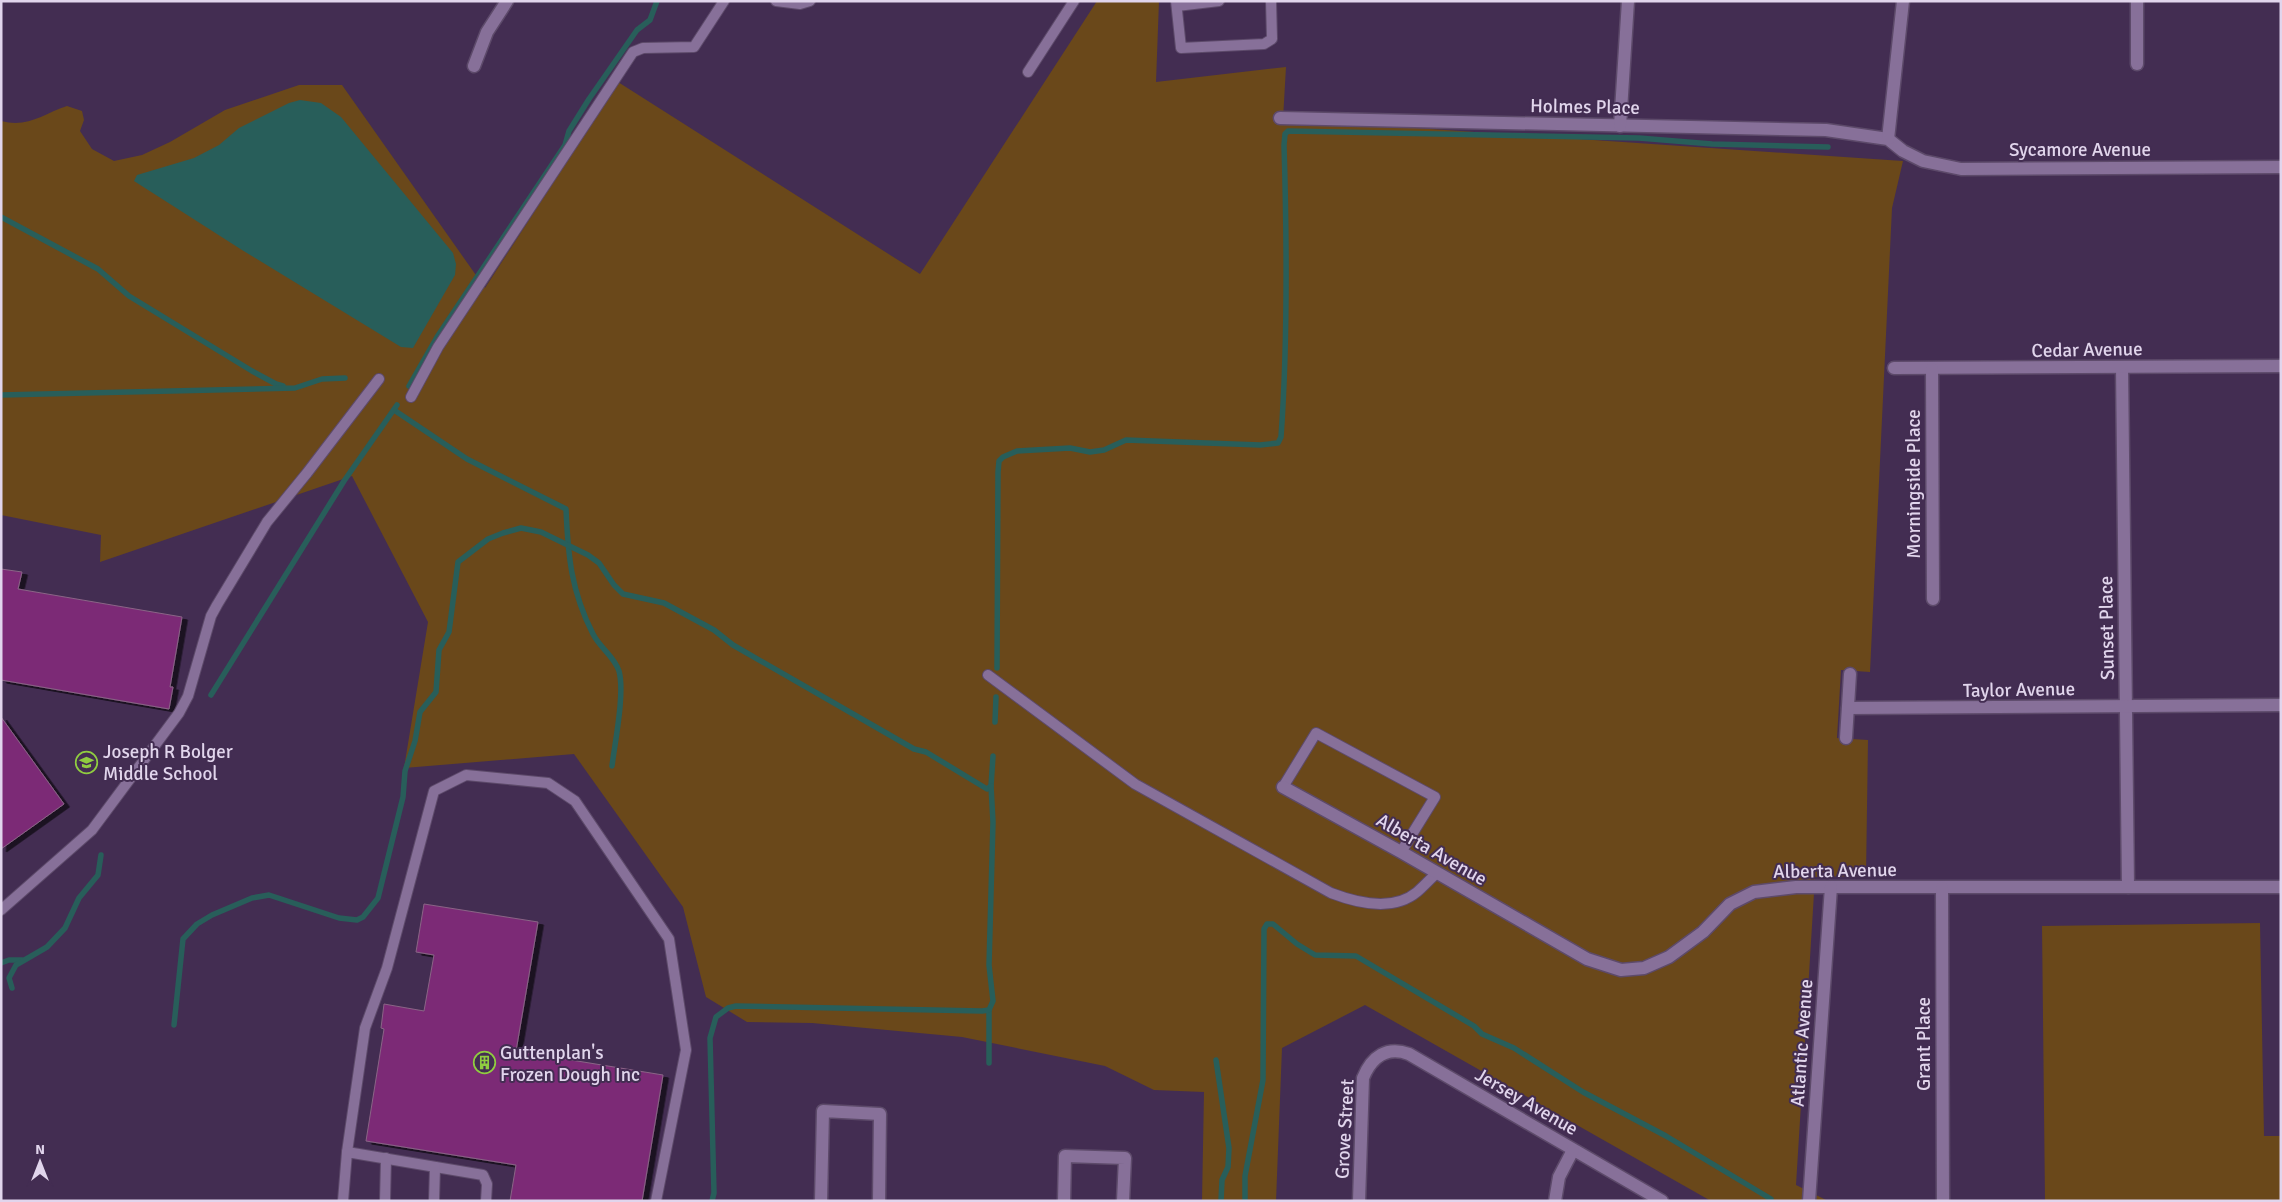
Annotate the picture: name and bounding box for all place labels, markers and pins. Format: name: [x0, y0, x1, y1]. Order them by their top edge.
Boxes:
place label: Joseph R Bolger Middle School: [103, 740, 233, 786]
school or university icon: Joseph R Bolger Middle School: [75, 750, 99, 774]
place label: Guttenplan's Frozen Dough Inc: [500, 1041, 640, 1087]
building icon: Guttenplan's Frozen Dough Inc: [472, 1051, 496, 1075]

